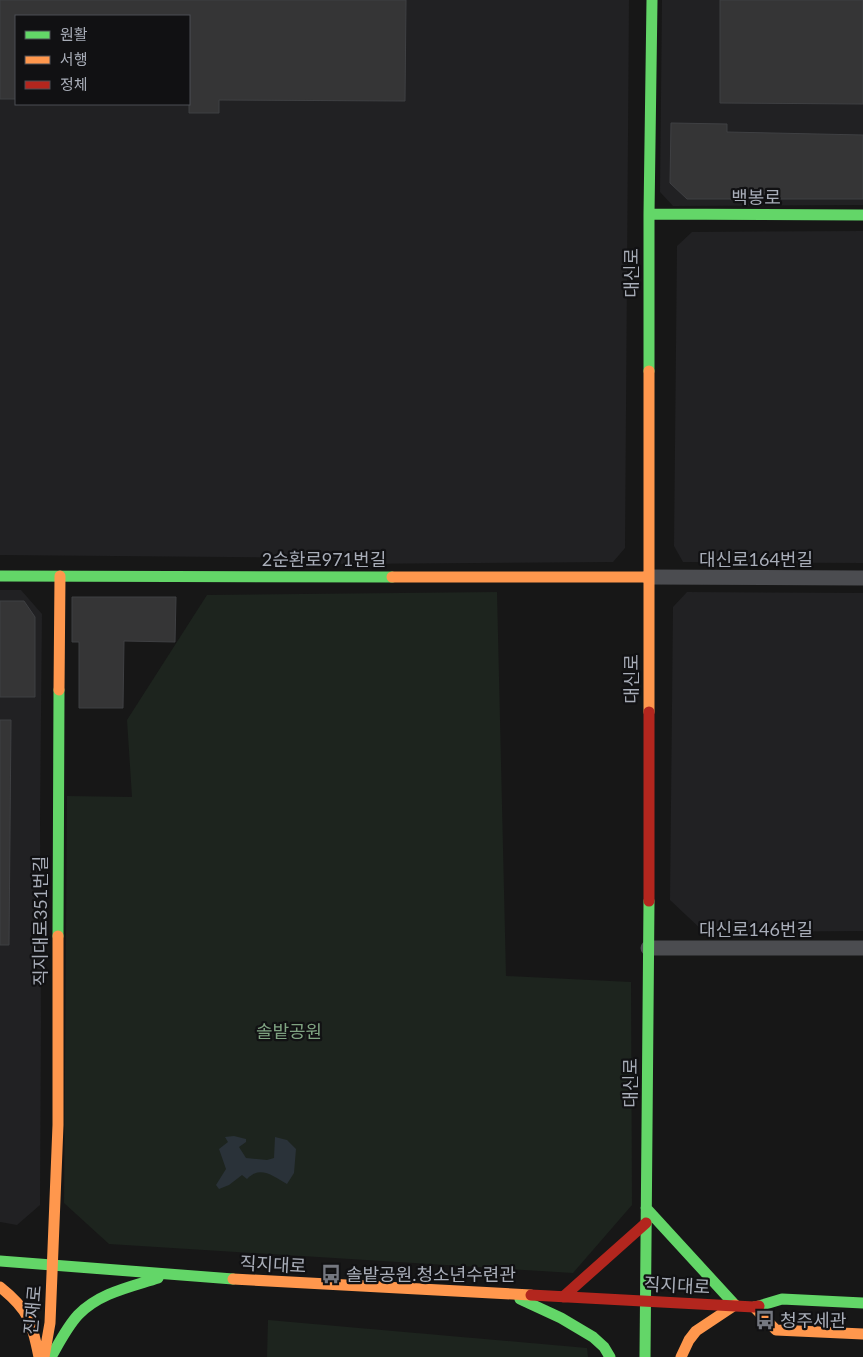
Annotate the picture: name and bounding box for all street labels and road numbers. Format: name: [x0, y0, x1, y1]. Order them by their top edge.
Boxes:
street label: 백봉로: [731, 186, 781, 208]
street label: 대신로: [620, 248, 642, 298]
street label: 2순환로971번길: [262, 548, 386, 570]
street label: 대신로164번길: [699, 548, 813, 570]
street label: 대신로: [620, 654, 642, 704]
street label: 직지대로351번길: [29, 856, 51, 986]
street label: 대신로146번길: [699, 918, 813, 940]
street label: 대신로: [619, 1058, 641, 1108]
street label: 직지대로: [239, 1251, 307, 1277]
street label: 직지대로: [643, 1272, 711, 1298]
street label: 진재로: [19, 1284, 45, 1336]

